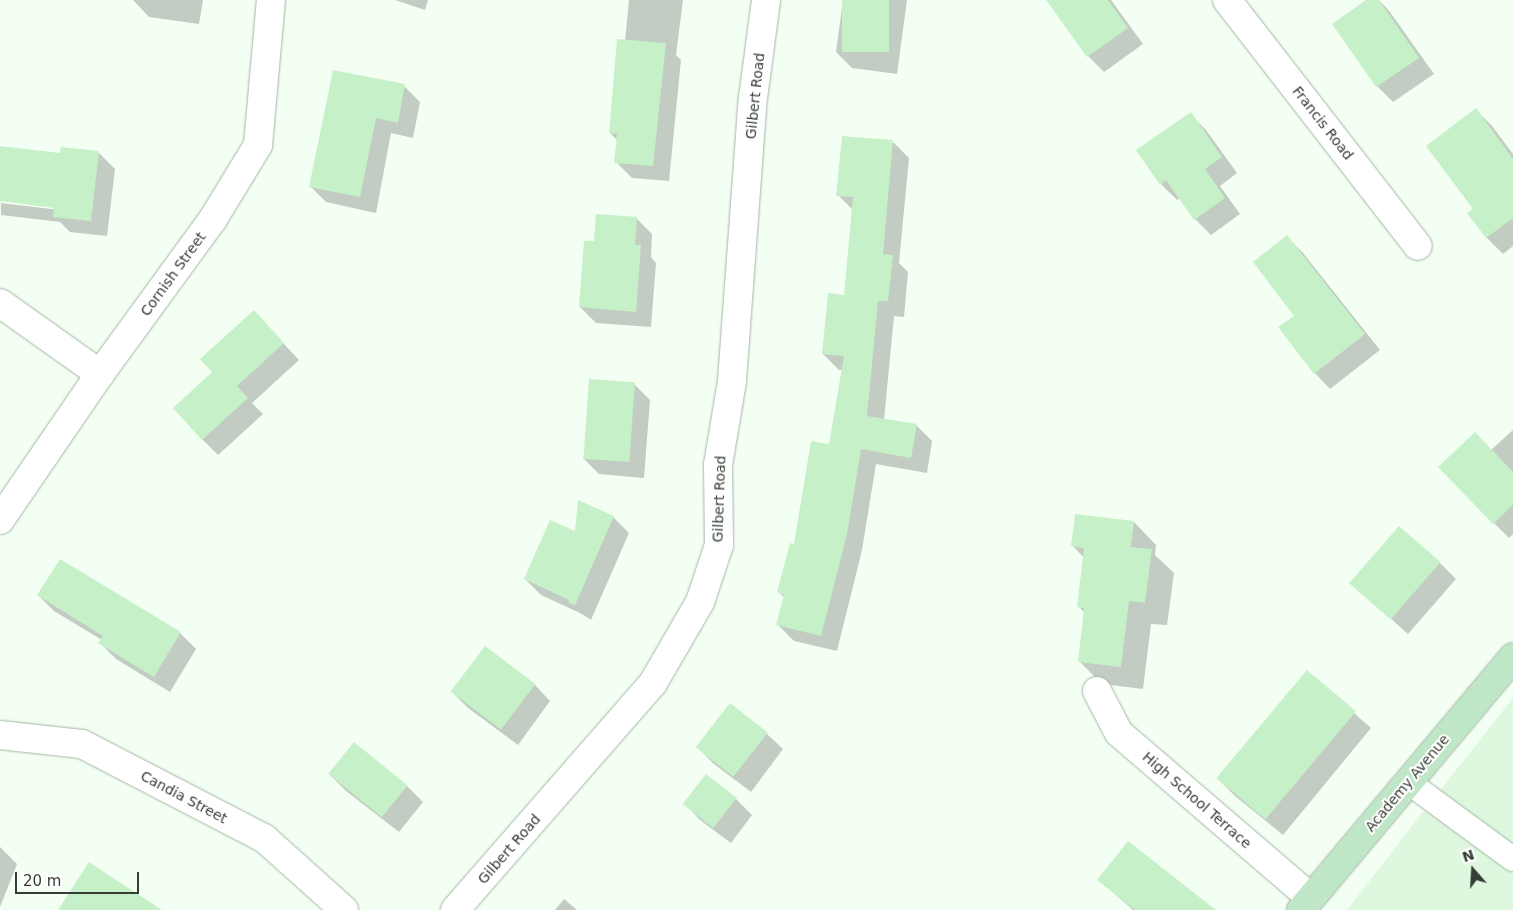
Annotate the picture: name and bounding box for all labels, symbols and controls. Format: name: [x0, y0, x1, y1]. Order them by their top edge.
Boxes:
street label: Gilbert Road: [742, 52, 768, 140]
street label: Francis Road: [1289, 83, 1357, 163]
street label: Cornish Street: [137, 229, 209, 319]
street label: Gilbert Road: [709, 455, 729, 543]
street label: Academy Avenue: [1362, 731, 1452, 835]
street label: High School Terrace: [1139, 748, 1255, 852]
street label: Candia Street: [138, 767, 230, 827]
street label: Gilbert Road: [474, 811, 544, 887]
north arrow: [1448, 845, 1498, 895]
text: N: [1460, 846, 1476, 865]
scale bar: [18, 862, 141, 894]
text: 20 m: [23, 872, 61, 890]

